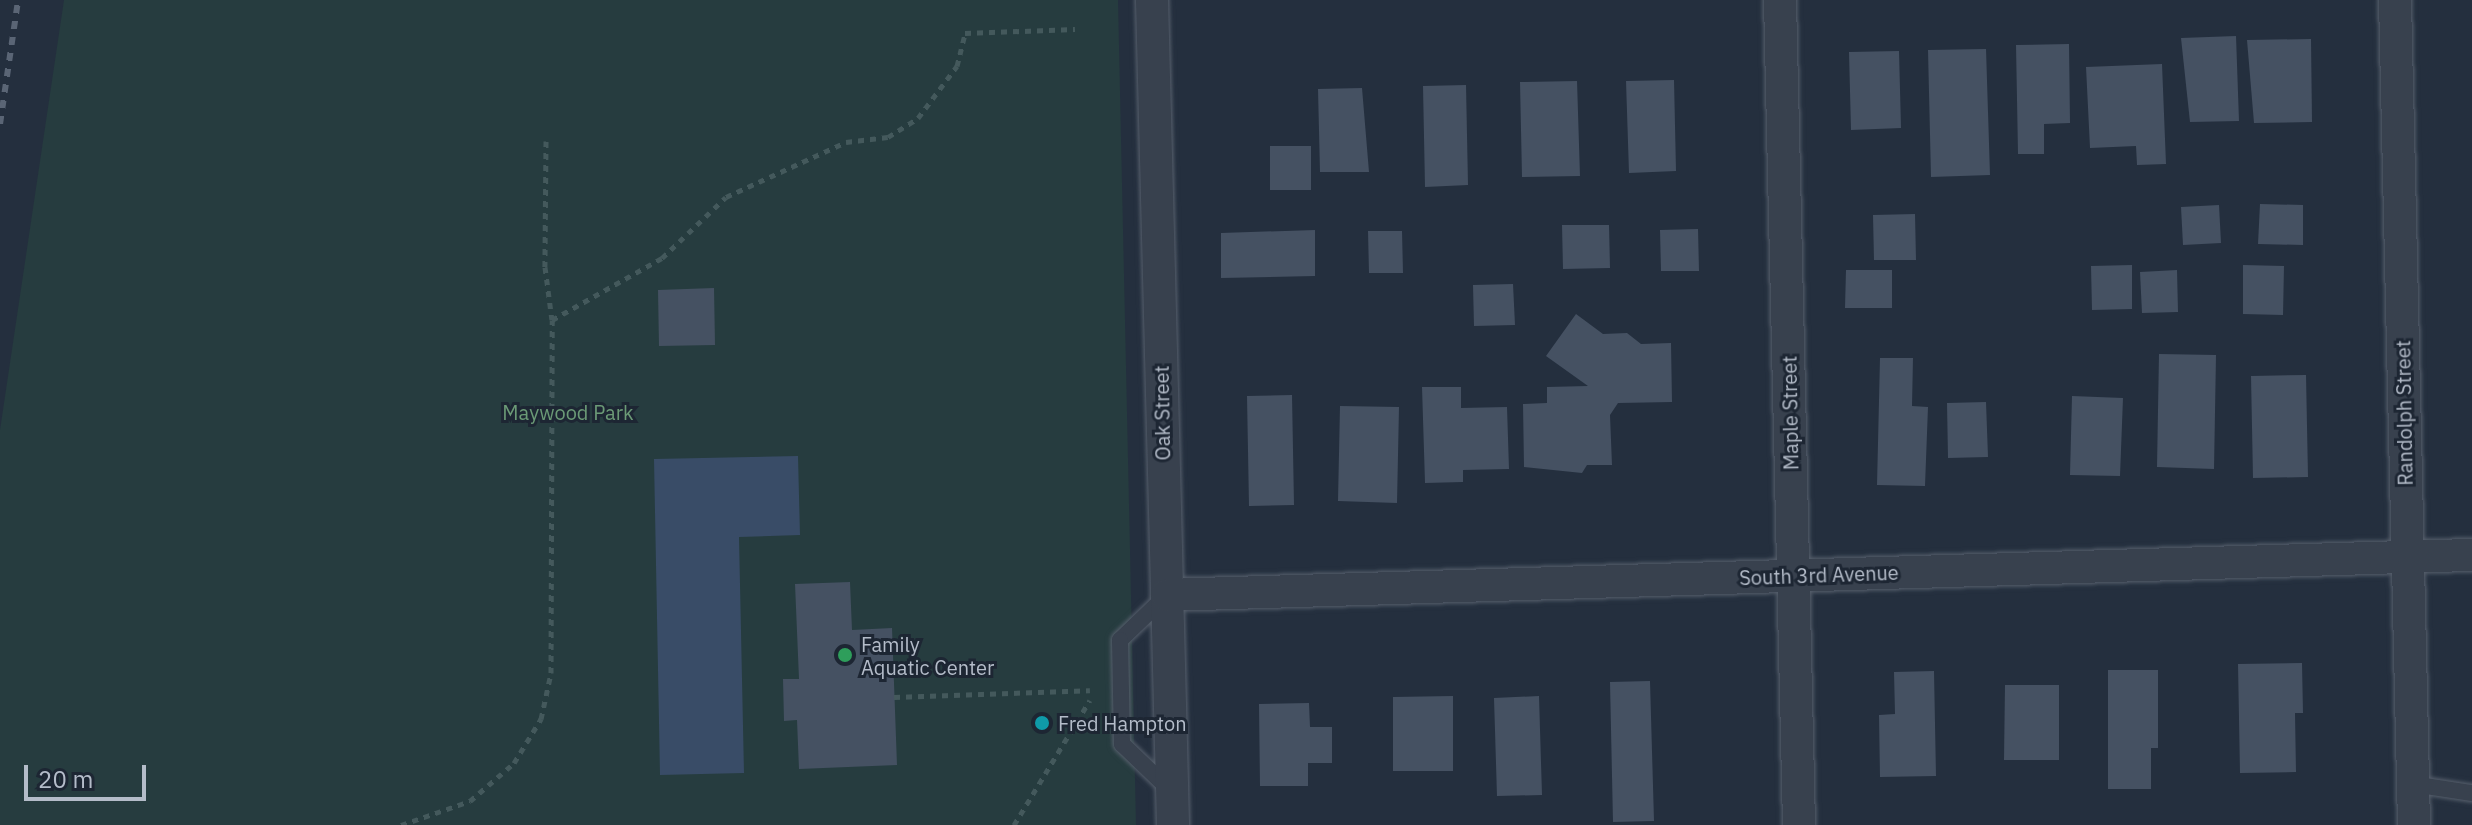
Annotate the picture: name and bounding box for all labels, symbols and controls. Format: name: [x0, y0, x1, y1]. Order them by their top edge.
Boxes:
street label: Randolph Street: [2391, 340, 2417, 486]
street label: Maple Street: [1777, 356, 1803, 470]
street label: Oak Street: [1149, 365, 1175, 461]
park label: Maywood Park: [502, 400, 634, 424]
street label: South 3rd Avenue: [1739, 560, 1899, 590]
place label: Family Aquatic Center: [861, 632, 994, 679]
marker: Family Aquatic Center: [836, 646, 854, 664]
place label: Fred Hampton: [1058, 711, 1187, 735]
marker: Fred Hampton: [1033, 714, 1051, 732]
scale bar: [28, 749, 150, 799]
text: 20 m: [38, 763, 93, 795]

